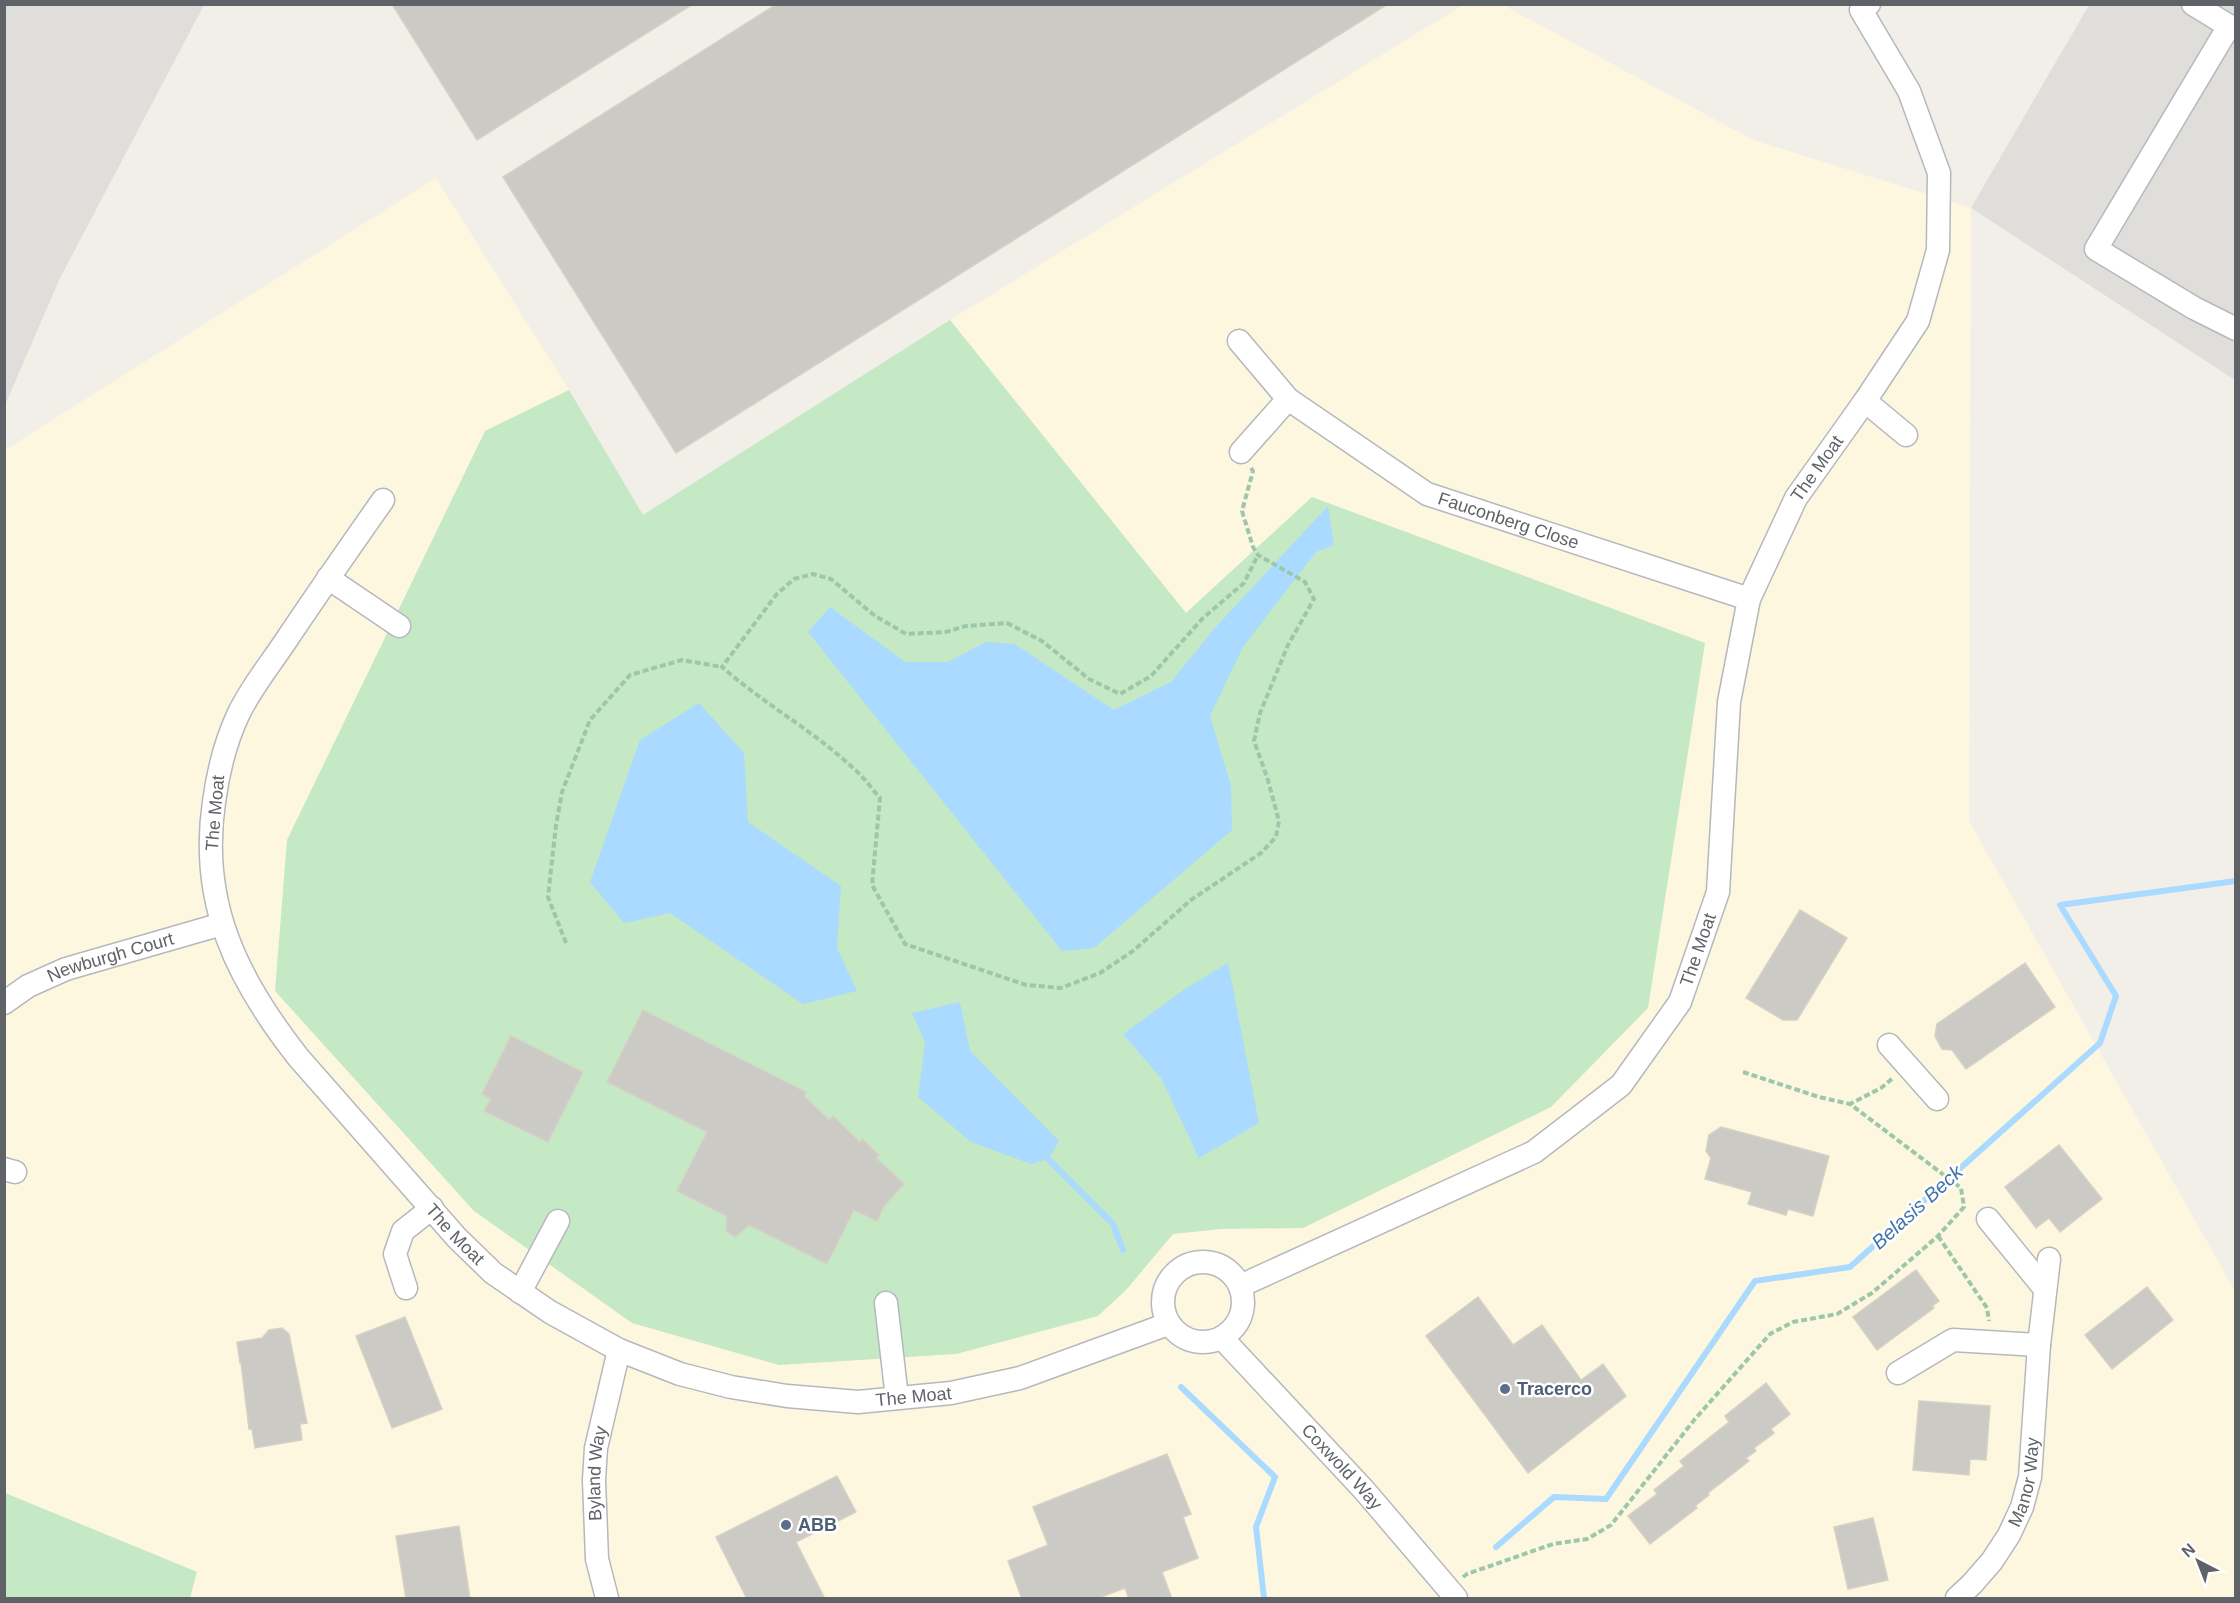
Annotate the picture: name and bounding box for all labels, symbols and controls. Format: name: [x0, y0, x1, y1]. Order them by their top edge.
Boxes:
street label: The Moat: [1787, 432, 1847, 505]
street label: Fauconberg Close: [1435, 488, 1582, 553]
street label: The Moat: [202, 774, 228, 852]
street label: The Moat: [1676, 911, 1720, 989]
street label: Newburgh Court: [44, 928, 176, 986]
water label: Belasis Beck: [1867, 1160, 1968, 1253]
street label: The Moat: [422, 1200, 488, 1269]
place label: Tracerco: [1517, 1379, 1592, 1399]
marker: Tracerco: [1498, 1382, 1512, 1396]
street label: The Moat: [875, 1383, 952, 1410]
street label: Coxwold Way: [1297, 1420, 1386, 1514]
street label: Byland Way: [584, 1424, 611, 1521]
street label: Manor Way: [2004, 1437, 2043, 1530]
place label: ABB: [798, 1515, 837, 1535]
marker: ABB: [779, 1518, 793, 1532]
north arrow: [2168, 1531, 2228, 1591]
text: N: [2178, 1540, 2198, 1560]

